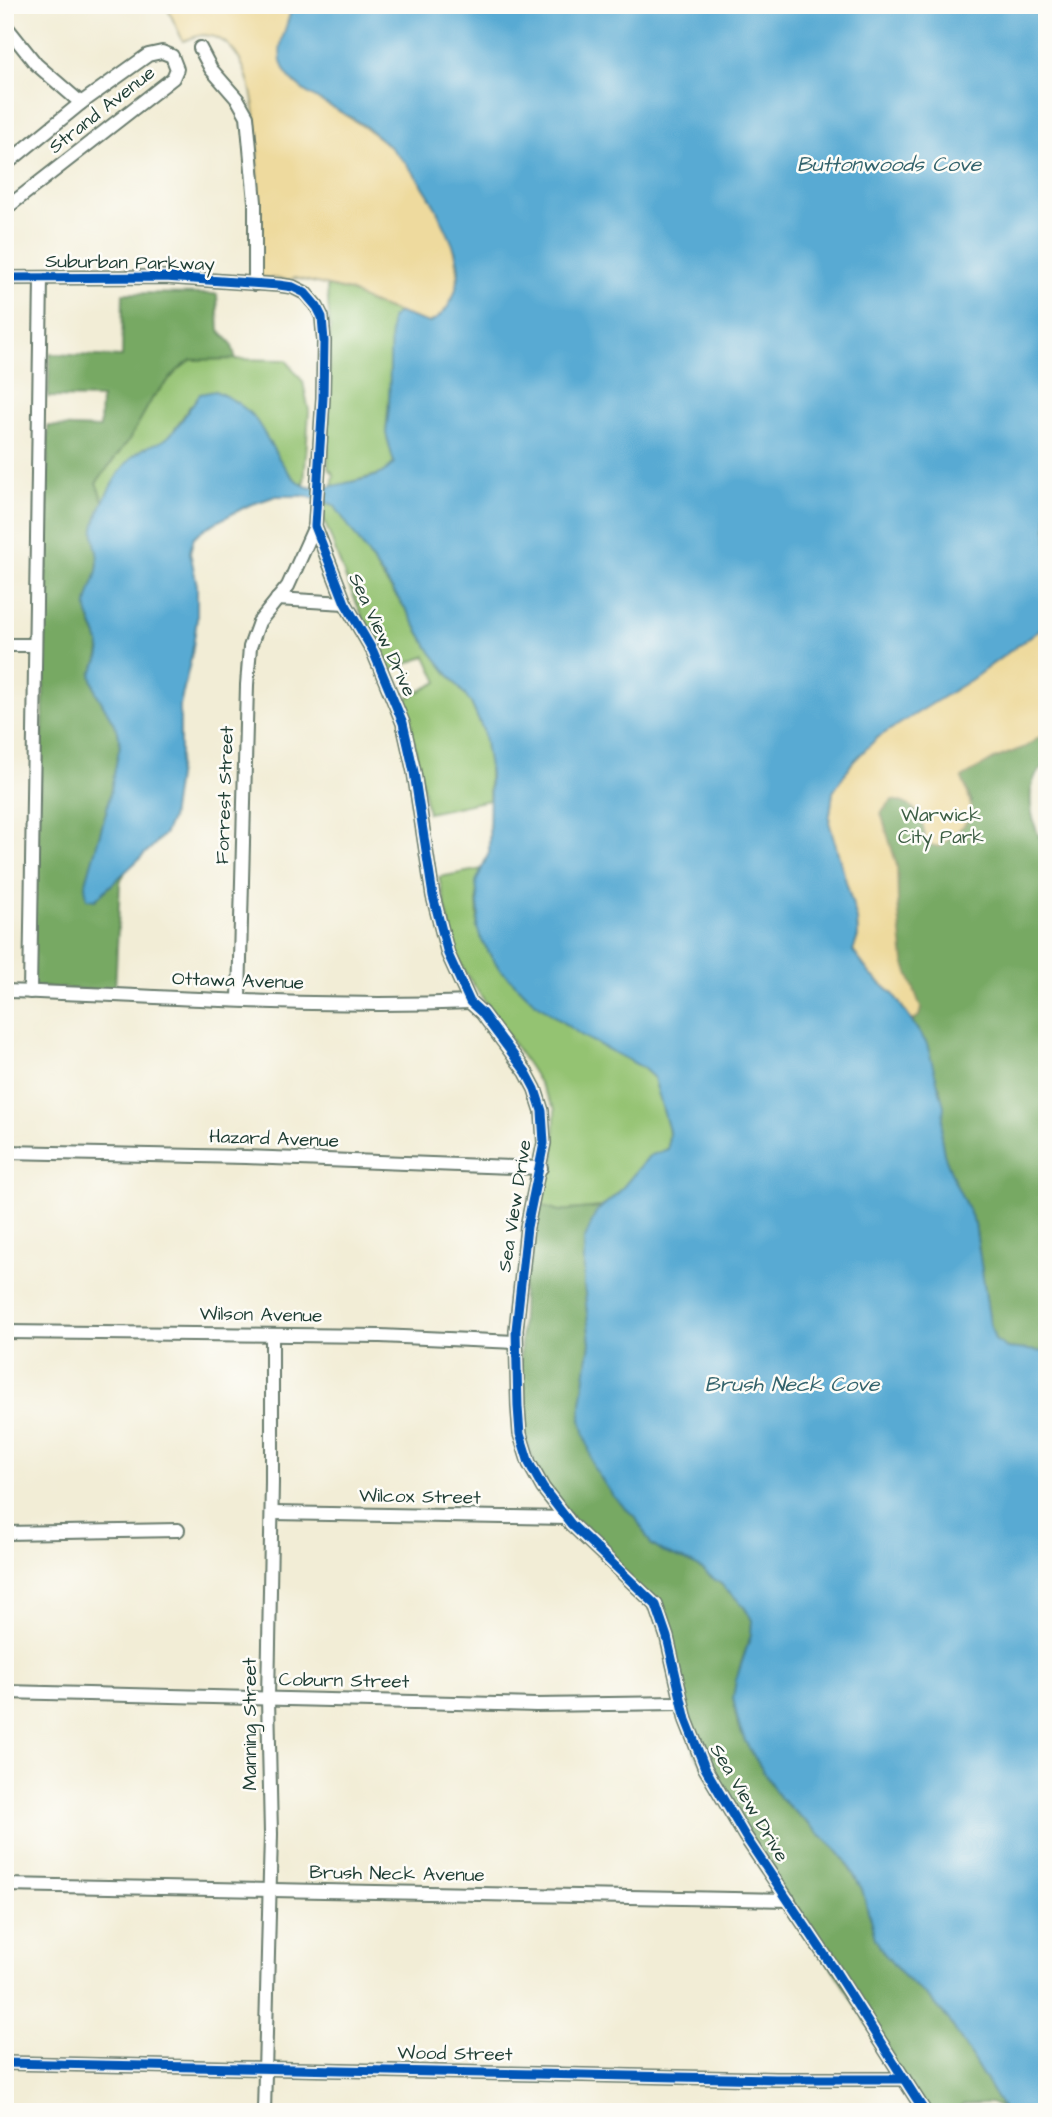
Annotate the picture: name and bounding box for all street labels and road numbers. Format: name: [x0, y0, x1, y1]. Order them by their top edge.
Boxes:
street label: Strand Avenue: [43, 60, 161, 160]
street label: Suburban Parkway: [45, 248, 216, 279]
street label: Sea View Drive: [342, 569, 422, 701]
street label: Forrest Street: [209, 725, 241, 865]
street label: Ottawa Avenue: [171, 965, 305, 997]
street label: Hazard Avenue: [209, 1123, 339, 1155]
street label: Sea View Drive: [491, 1138, 539, 1274]
street label: Wilson Avenue: [199, 1300, 323, 1330]
street label: Wilcox Street: [359, 1482, 481, 1512]
street label: Manning Street: [237, 1657, 265, 1790]
street label: Coburn Street: [278, 1666, 410, 1696]
street label: Sea View Drive: [703, 1739, 795, 1867]
street label: Brush Neck Avenue: [309, 1859, 485, 1889]
street label: Wood Street: [397, 2039, 513, 2069]

